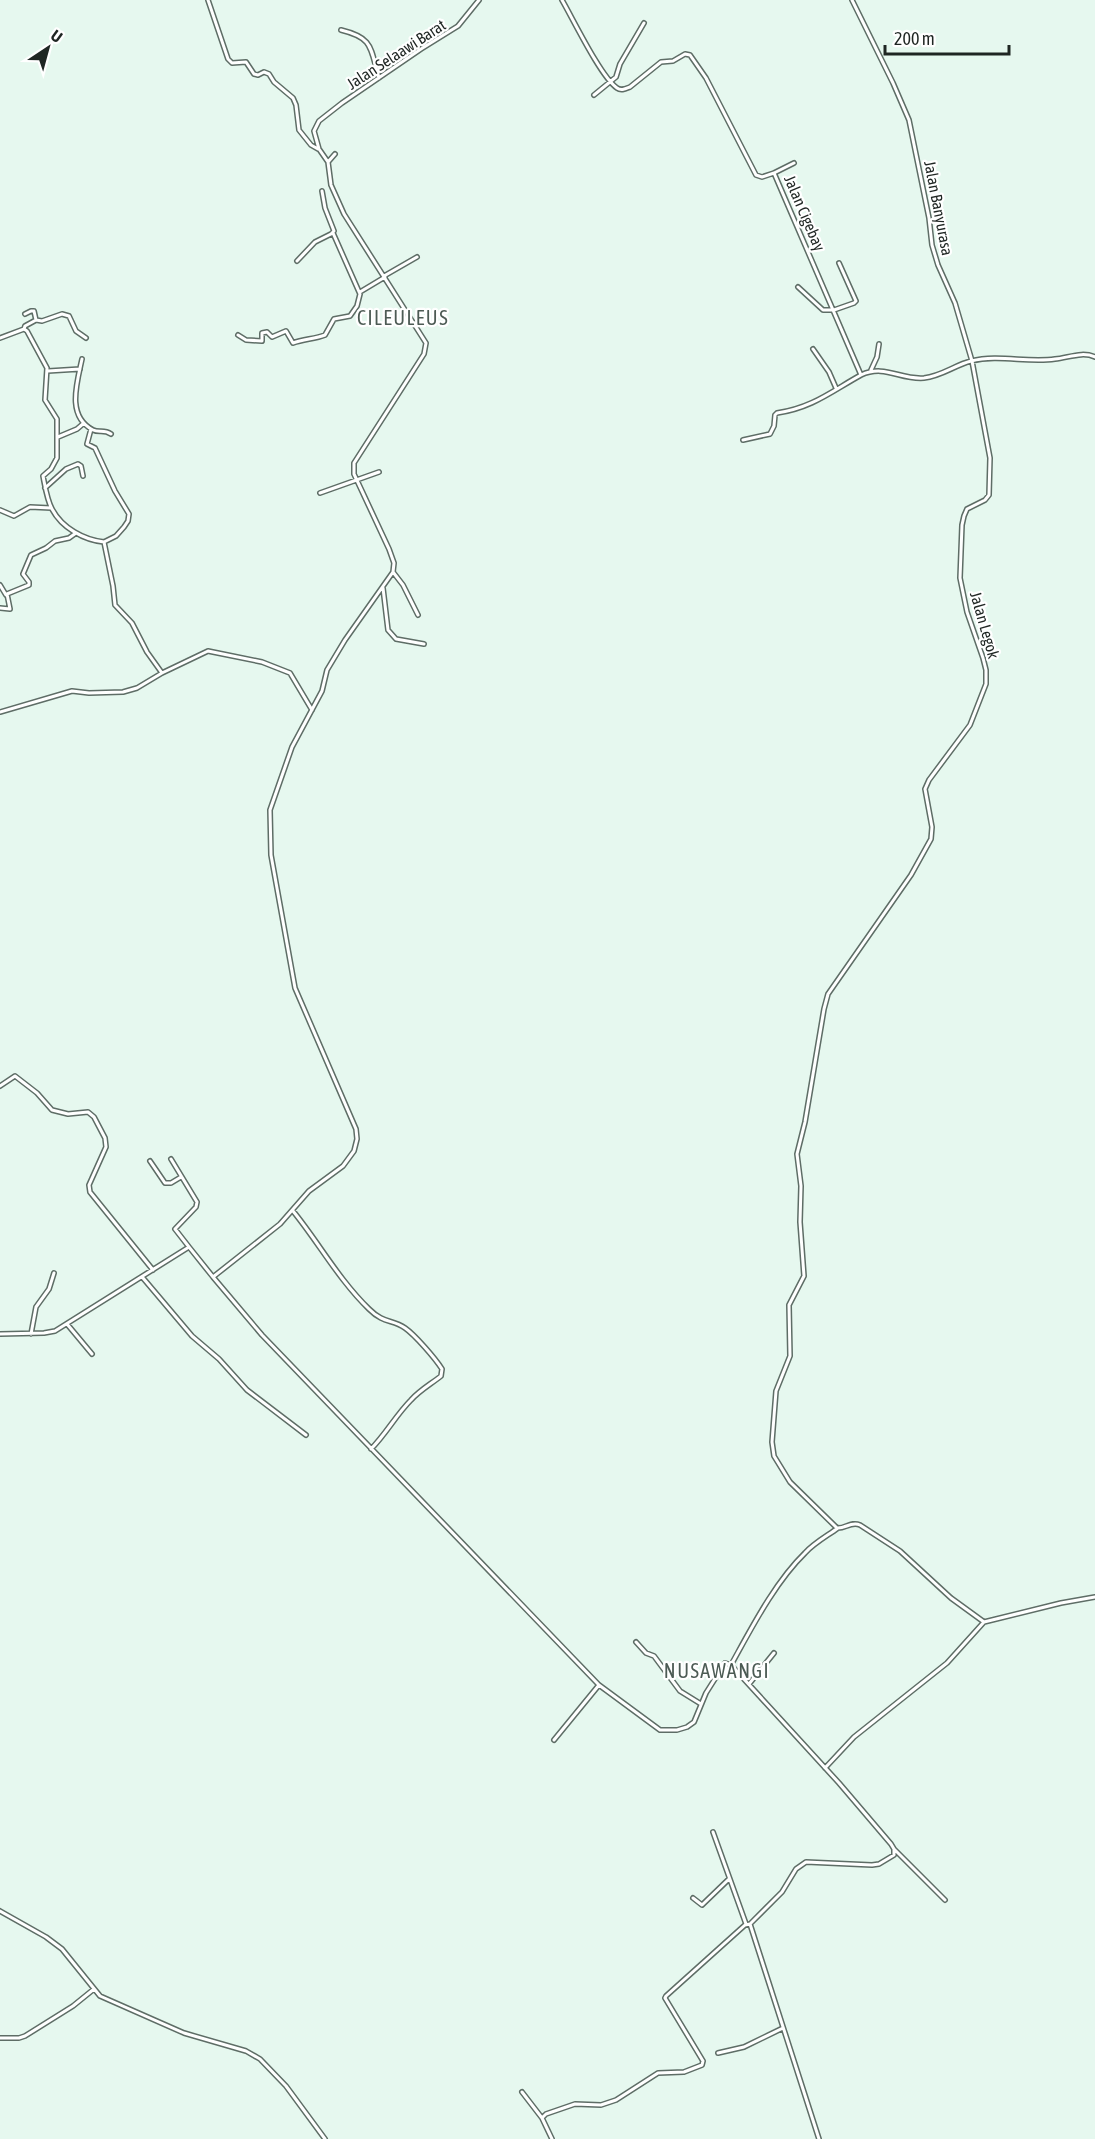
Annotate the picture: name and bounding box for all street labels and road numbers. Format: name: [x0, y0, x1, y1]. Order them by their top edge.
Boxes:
street label: Jalan Selaawi Barat: [343, 15, 449, 93]
street label: Jalan Banyurasa: [920, 159, 957, 257]
street label: Jalan Cigebay: [780, 172, 829, 254]
street label: Jalan Legok: [966, 589, 1003, 661]

